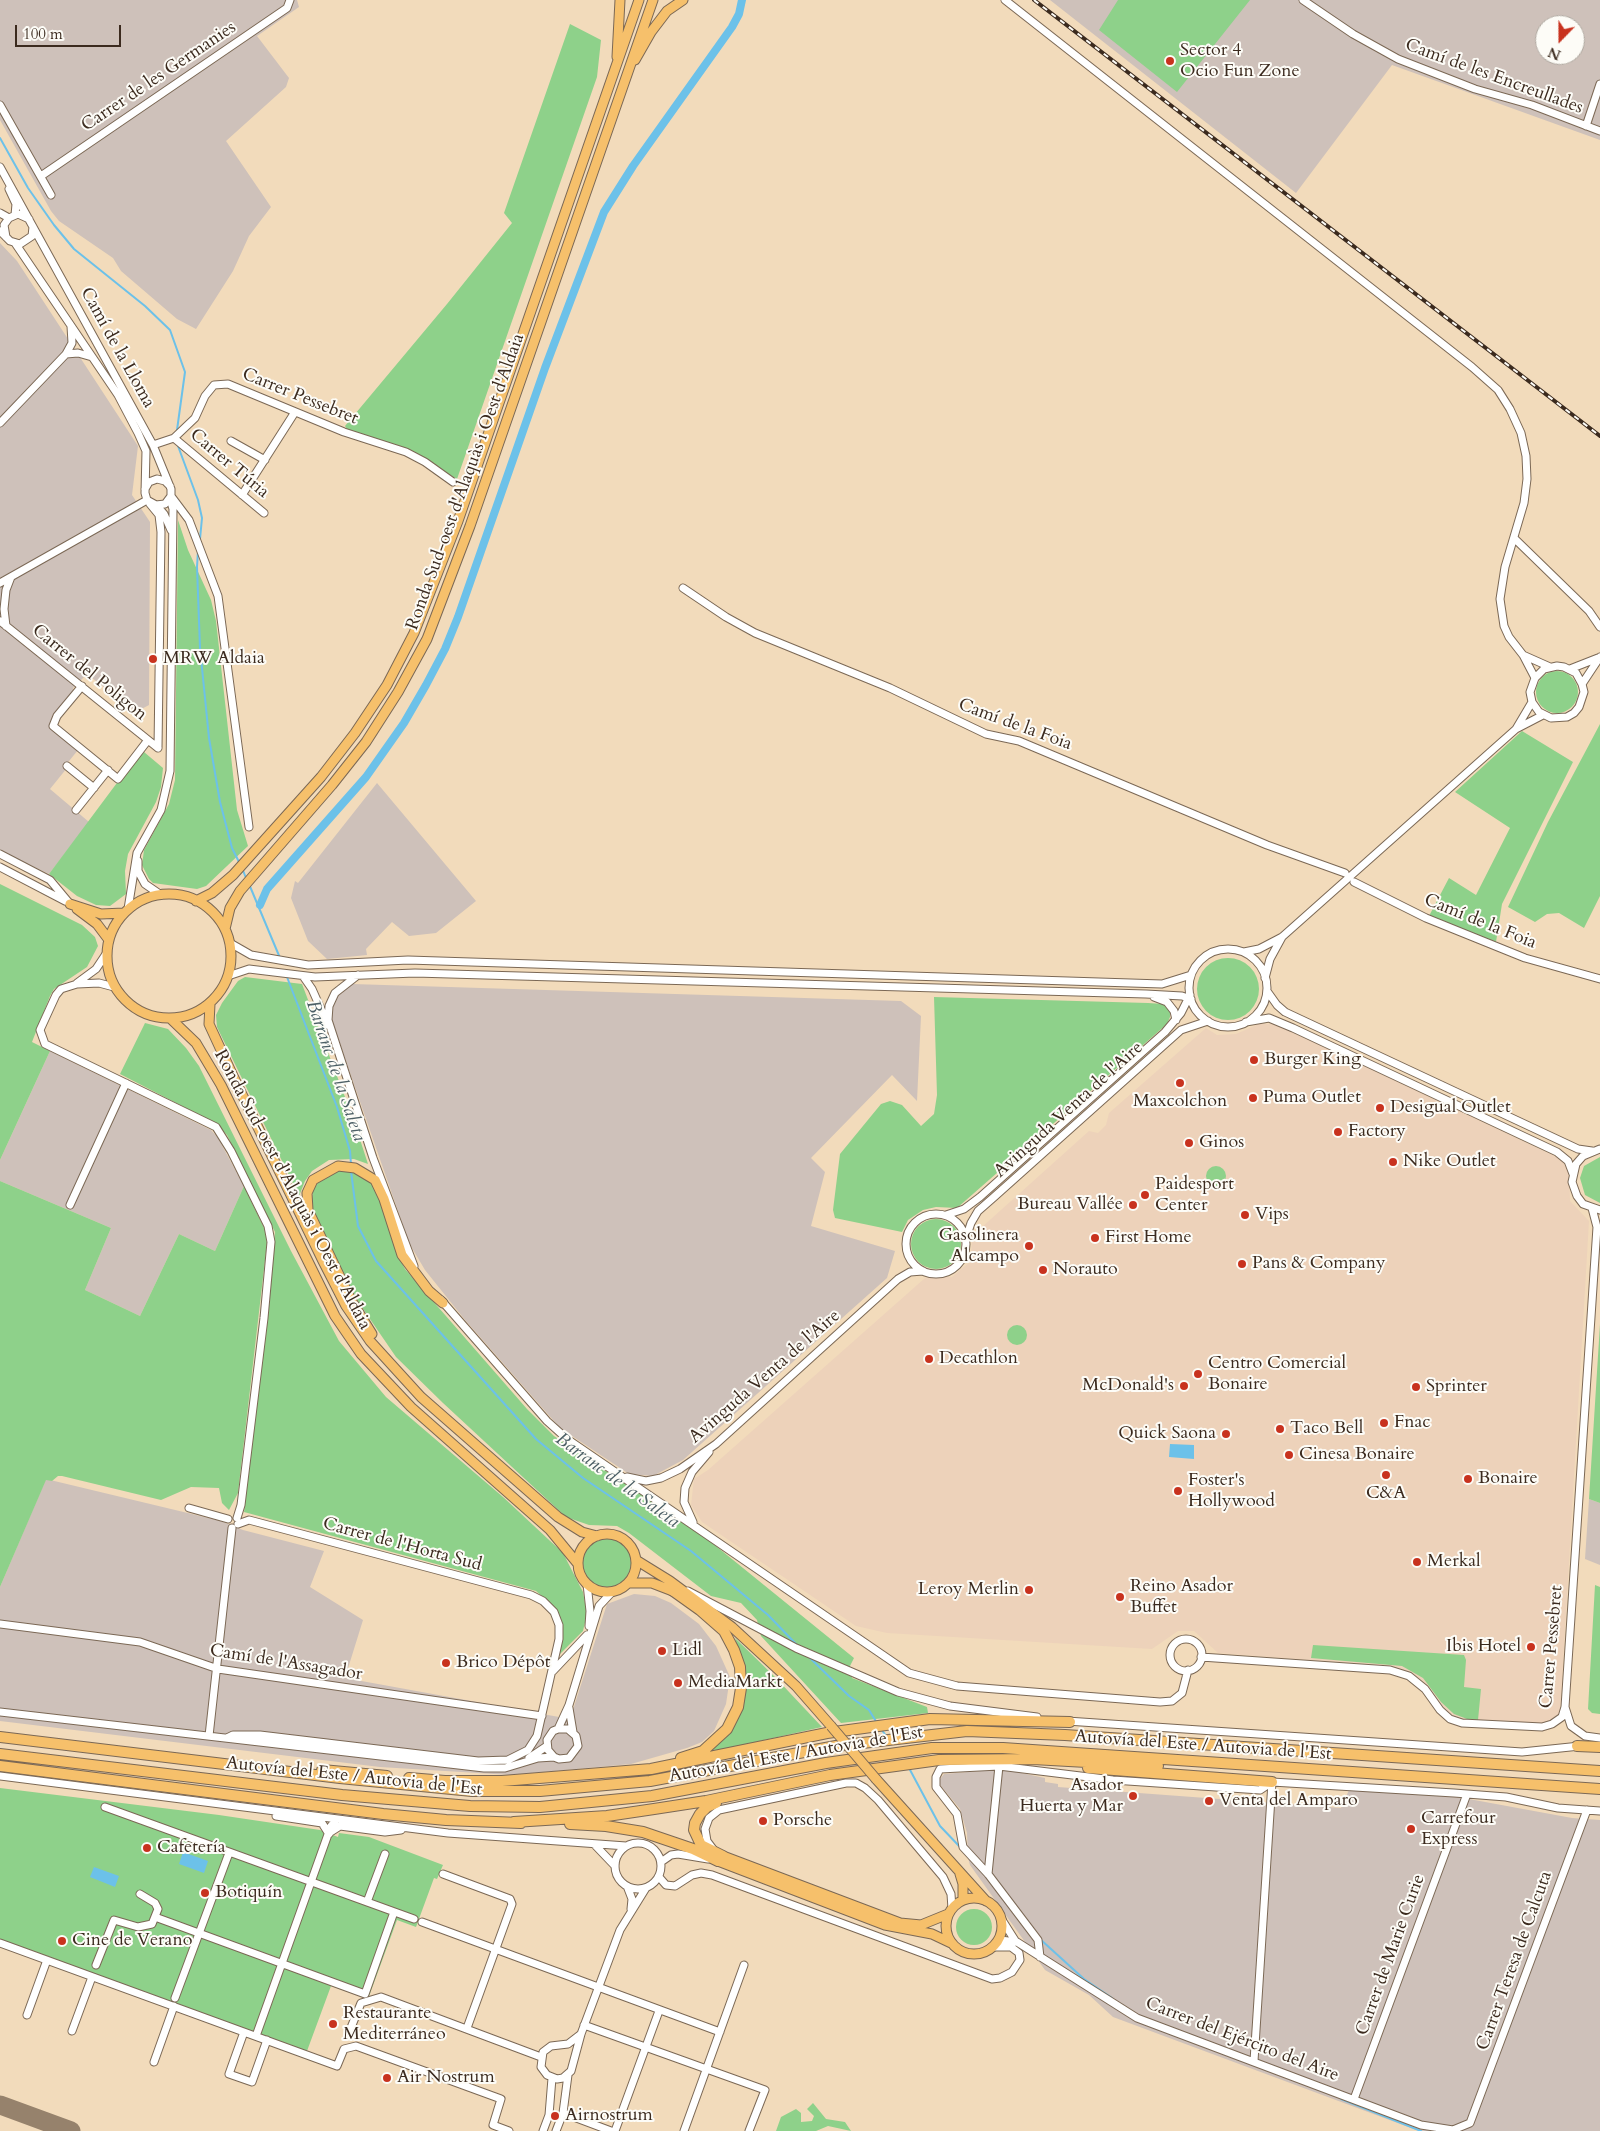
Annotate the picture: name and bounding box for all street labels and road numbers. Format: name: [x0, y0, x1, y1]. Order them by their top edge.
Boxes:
street label: Carrer de les Germanies: [78, 17, 240, 137]
street label: Camí de les Encreullades: [1402, 35, 1586, 119]
street label: Camí de la Lloma: [75, 284, 159, 412]
street label: Ronda Sud-oest d'Alaquàs i Oest d'Aldaia: [402, 331, 530, 633]
street label: Carrer Pessebret: [239, 364, 361, 430]
street label: Carrer Túria: [185, 425, 273, 503]
street label: Carrer del Poligon: [27, 620, 151, 726]
street label: Camí de la Foia: [955, 694, 1075, 756]
street label: Camí de la Foia: [1421, 890, 1539, 954]
street label: Avinguda Venta de l'Aire: [990, 1037, 1148, 1183]
street label: Ronda Sud-oest d'Alaquàs i Oest d'Aldaia: [209, 1046, 375, 1334]
street label: Avinguda Venta de l'Aire: [685, 1305, 845, 1449]
street label: Carrer de l'Horta Sud: [320, 1513, 484, 1577]
street label: Carrer Pessebret: [1536, 1585, 1568, 1709]
street label: Camí de l'Assagador: [208, 1640, 364, 1686]
street label: Autovía del Este / Autovia de l'Est: [667, 1722, 925, 1788]
street label: Autovía del Este / Autovia de l'Est: [1074, 1726, 1332, 1766]
street label: Autovía del Este / Autovia de l'Est: [225, 1753, 483, 1801]
street label: Carrer Teresa de Calcuta: [1472, 1868, 1558, 2054]
street label: Carrer de Marie Curie: [1352, 1872, 1430, 2038]
street label: Carrer del Ejército del Aire: [1142, 1993, 1342, 2087]

